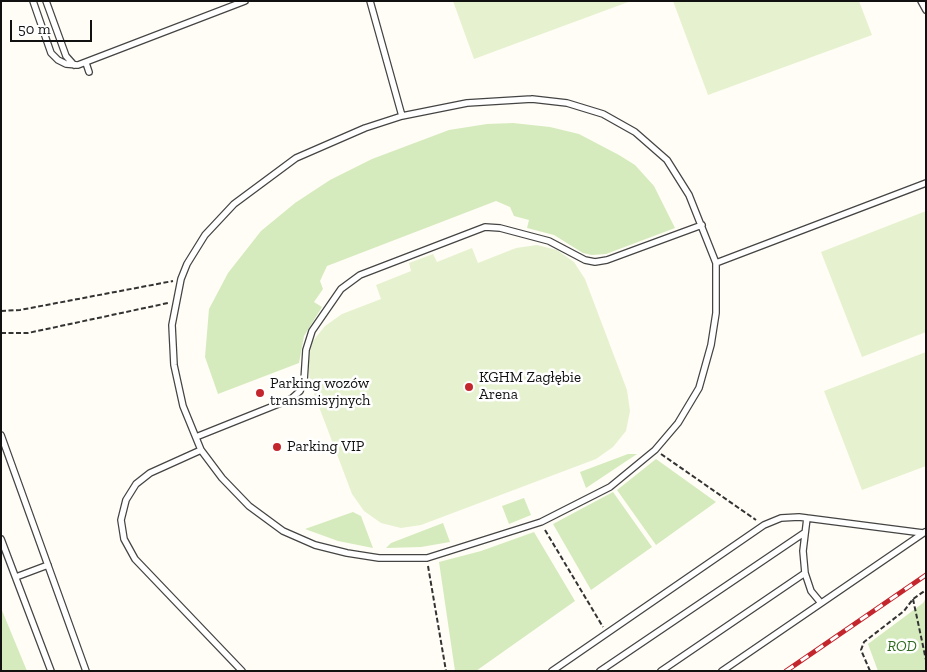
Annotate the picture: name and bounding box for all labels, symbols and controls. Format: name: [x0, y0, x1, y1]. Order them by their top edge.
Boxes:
scale bar: [12, 10, 95, 42]
text: 50 m: [18, 20, 51, 38]
place label: KGHM Zagłębie Arena: [479, 369, 581, 404]
place label: Parking wozów transmisyjnych: [270, 375, 370, 410]
marker: KGHM Zagłębie Arena: [463, 381, 475, 393]
marker: Parking wozów transmisyjnych: [254, 387, 266, 399]
place label: Parking VIP: [287, 438, 364, 456]
marker: Parking VIP: [271, 441, 283, 453]
park label: ROD: [887, 638, 917, 656]

